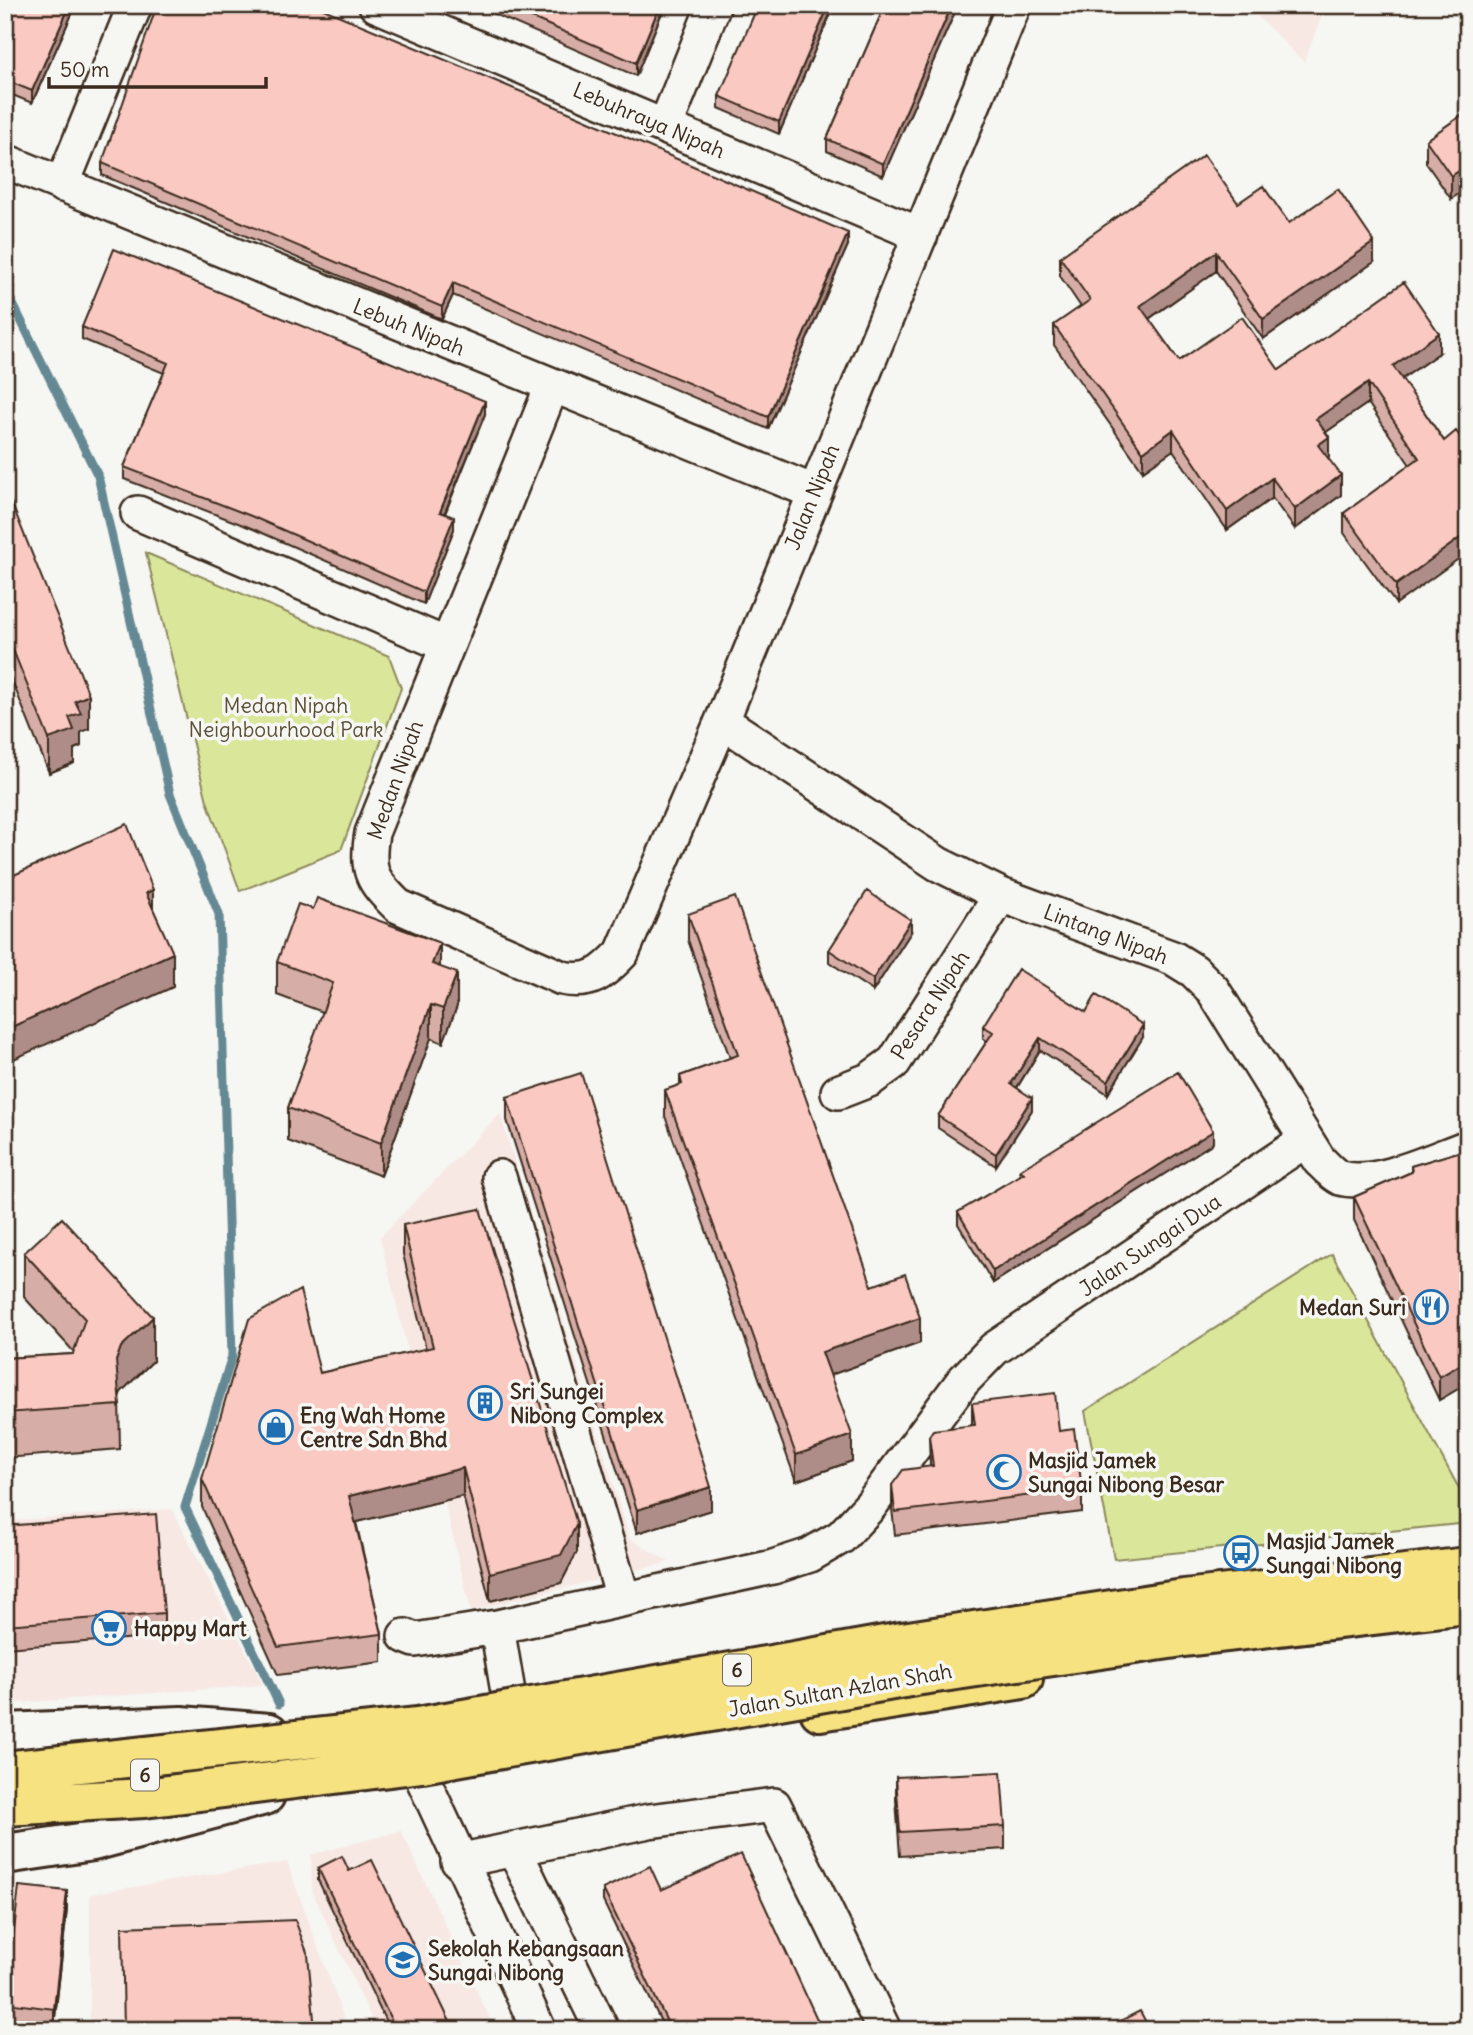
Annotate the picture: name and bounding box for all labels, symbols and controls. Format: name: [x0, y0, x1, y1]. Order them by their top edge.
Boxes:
scale bar: [49, 46, 266, 90]
text: 50 m: [60, 56, 109, 83]
street label: Lebuhraya Nipah: [569, 76, 729, 164]
street label: Lebuh Nipah: [349, 292, 469, 362]
street label: Jalan Nipah: [779, 440, 845, 554]
park label: Medan Nipah Neighbourhood Park: [189, 692, 383, 743]
street label: Medan Nipah: [361, 717, 429, 843]
street label: Lintang Nipah: [1040, 898, 1172, 970]
street label: Pesara Nipah: [885, 945, 975, 1065]
street label: Jalan Sungai Dua: [1074, 1188, 1226, 1302]
restaurant icon: Medan Suri: [1412, 1288, 1450, 1326]
place label: Medan Suri: [1299, 1294, 1406, 1321]
place label: Sri Sungei Nibong Complex: [510, 1378, 664, 1429]
building icon: Sri Sungei Nibong Complex: [466, 1384, 504, 1422]
place label: Eng Wah Home Centre Sdn Bhd: [300, 1402, 448, 1453]
shop icon: Eng Wah Home Centre Sdn Bhd: [257, 1408, 295, 1446]
place label: Masjid Jamek Sungai Nibong Besar: [1028, 1447, 1225, 1498]
mosque icon: Masjid Jamek Sungai Nibong Besar: [985, 1453, 1023, 1491]
place label: Masjid Jamek Sungai Nibong: [1266, 1528, 1402, 1579]
bus stop icon: Masjid Jamek Sungai Nibong: [1222, 1534, 1260, 1572]
supermarket icon: Happy Mart: [90, 1609, 128, 1647]
place label: Happy Mart: [134, 1615, 247, 1642]
road number: 6: [723, 1654, 751, 1686]
street label: Jalan Sultan Azlan Shah: [726, 1657, 954, 1723]
road number: 6: [131, 1760, 159, 1791]
place label: Sekolah Kebangsaan Sungai Nibong: [428, 1935, 624, 1986]
school or university icon: Sekolah Kebangsaan Sungai Nibong: [384, 1941, 422, 1979]

